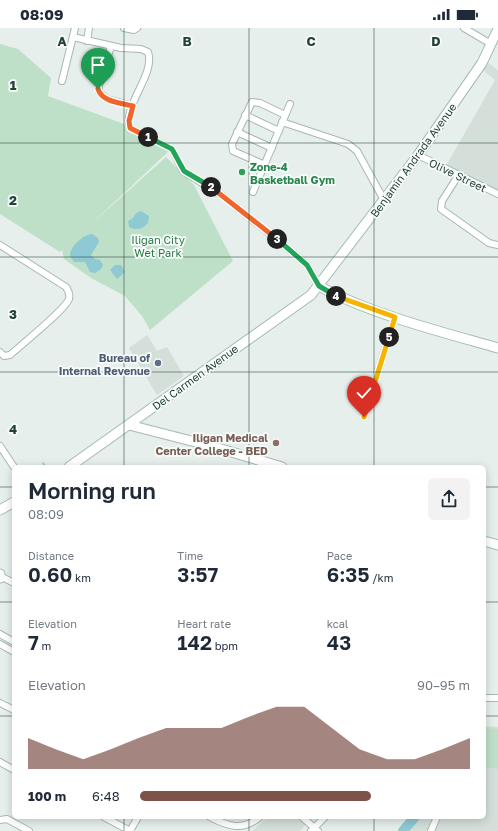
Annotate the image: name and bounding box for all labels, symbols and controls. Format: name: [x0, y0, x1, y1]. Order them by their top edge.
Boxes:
text: 08:09: [20, 5, 63, 23]
text: A: [57, 33, 67, 49]
text: B: [182, 33, 192, 49]
text: C: [306, 33, 316, 49]
text: D: [431, 33, 441, 49]
pin: [81, 48, 115, 89]
icon: arrive: [87, 54, 109, 76]
text: 1: [10, 77, 17, 93]
street label: Benjamin Andrada Avenue: [367, 100, 459, 220]
pin: 1: [138, 127, 158, 147]
text: 1: [145, 130, 151, 143]
street label: Olive Street: [427, 156, 489, 194]
place label: Zone-4 Basketball Gym: [250, 160, 335, 186]
marker: Zone-4 Basketball Gym: [237, 167, 247, 177]
pin: 2: [201, 177, 221, 197]
text: 2: [208, 180, 214, 193]
text: 2: [9, 192, 17, 208]
pin: 3: [267, 229, 287, 249]
text: 3: [274, 232, 280, 245]
park label: Iligan City Wet Park: [131, 233, 185, 259]
pin: 4: [326, 286, 346, 306]
text: 4: [333, 289, 339, 302]
text: 3: [9, 306, 17, 322]
pin: 5: [379, 327, 399, 347]
text: 5: [386, 330, 392, 343]
street label: Del Carmen Avenue: [150, 342, 240, 412]
place label: Bureau of Internal Revenue: [59, 351, 150, 377]
marker: Bureau of Internal Revenue: [153, 358, 163, 368]
pin: [347, 376, 381, 417]
icon: check: [353, 382, 375, 404]
text: 4: [9, 421, 17, 437]
place label: Iligan Medical Center College - BED: [155, 431, 268, 457]
marker: Iligan Medical Center College - BED: [271, 438, 281, 448]
text: Morning run: [28, 477, 156, 504]
button: share: [428, 478, 470, 520]
text: 08:09: [28, 506, 64, 522]
text: Distance: [28, 549, 74, 562]
text: Time: [177, 549, 203, 562]
text: Pace: [327, 549, 352, 562]
text: 0.60: [28, 562, 72, 586]
text: 3:57: [177, 562, 218, 586]
text: 6:35: [327, 562, 369, 586]
text: km: [72, 571, 91, 584]
text: /km: [369, 571, 393, 584]
text: Elevation: [28, 617, 77, 630]
text: Heart rate: [177, 617, 231, 630]
text: kcal: [327, 617, 348, 630]
text: 7: [28, 630, 39, 654]
text: 142: [177, 630, 212, 654]
text: 43: [327, 630, 351, 654]
text: m: [39, 639, 51, 652]
text: bpm: [212, 639, 238, 652]
text: Elevation: [28, 677, 86, 693]
text: 90–95 m: [417, 677, 470, 693]
text: 100 m: [28, 788, 66, 804]
text: 6:48: [92, 788, 120, 804]

